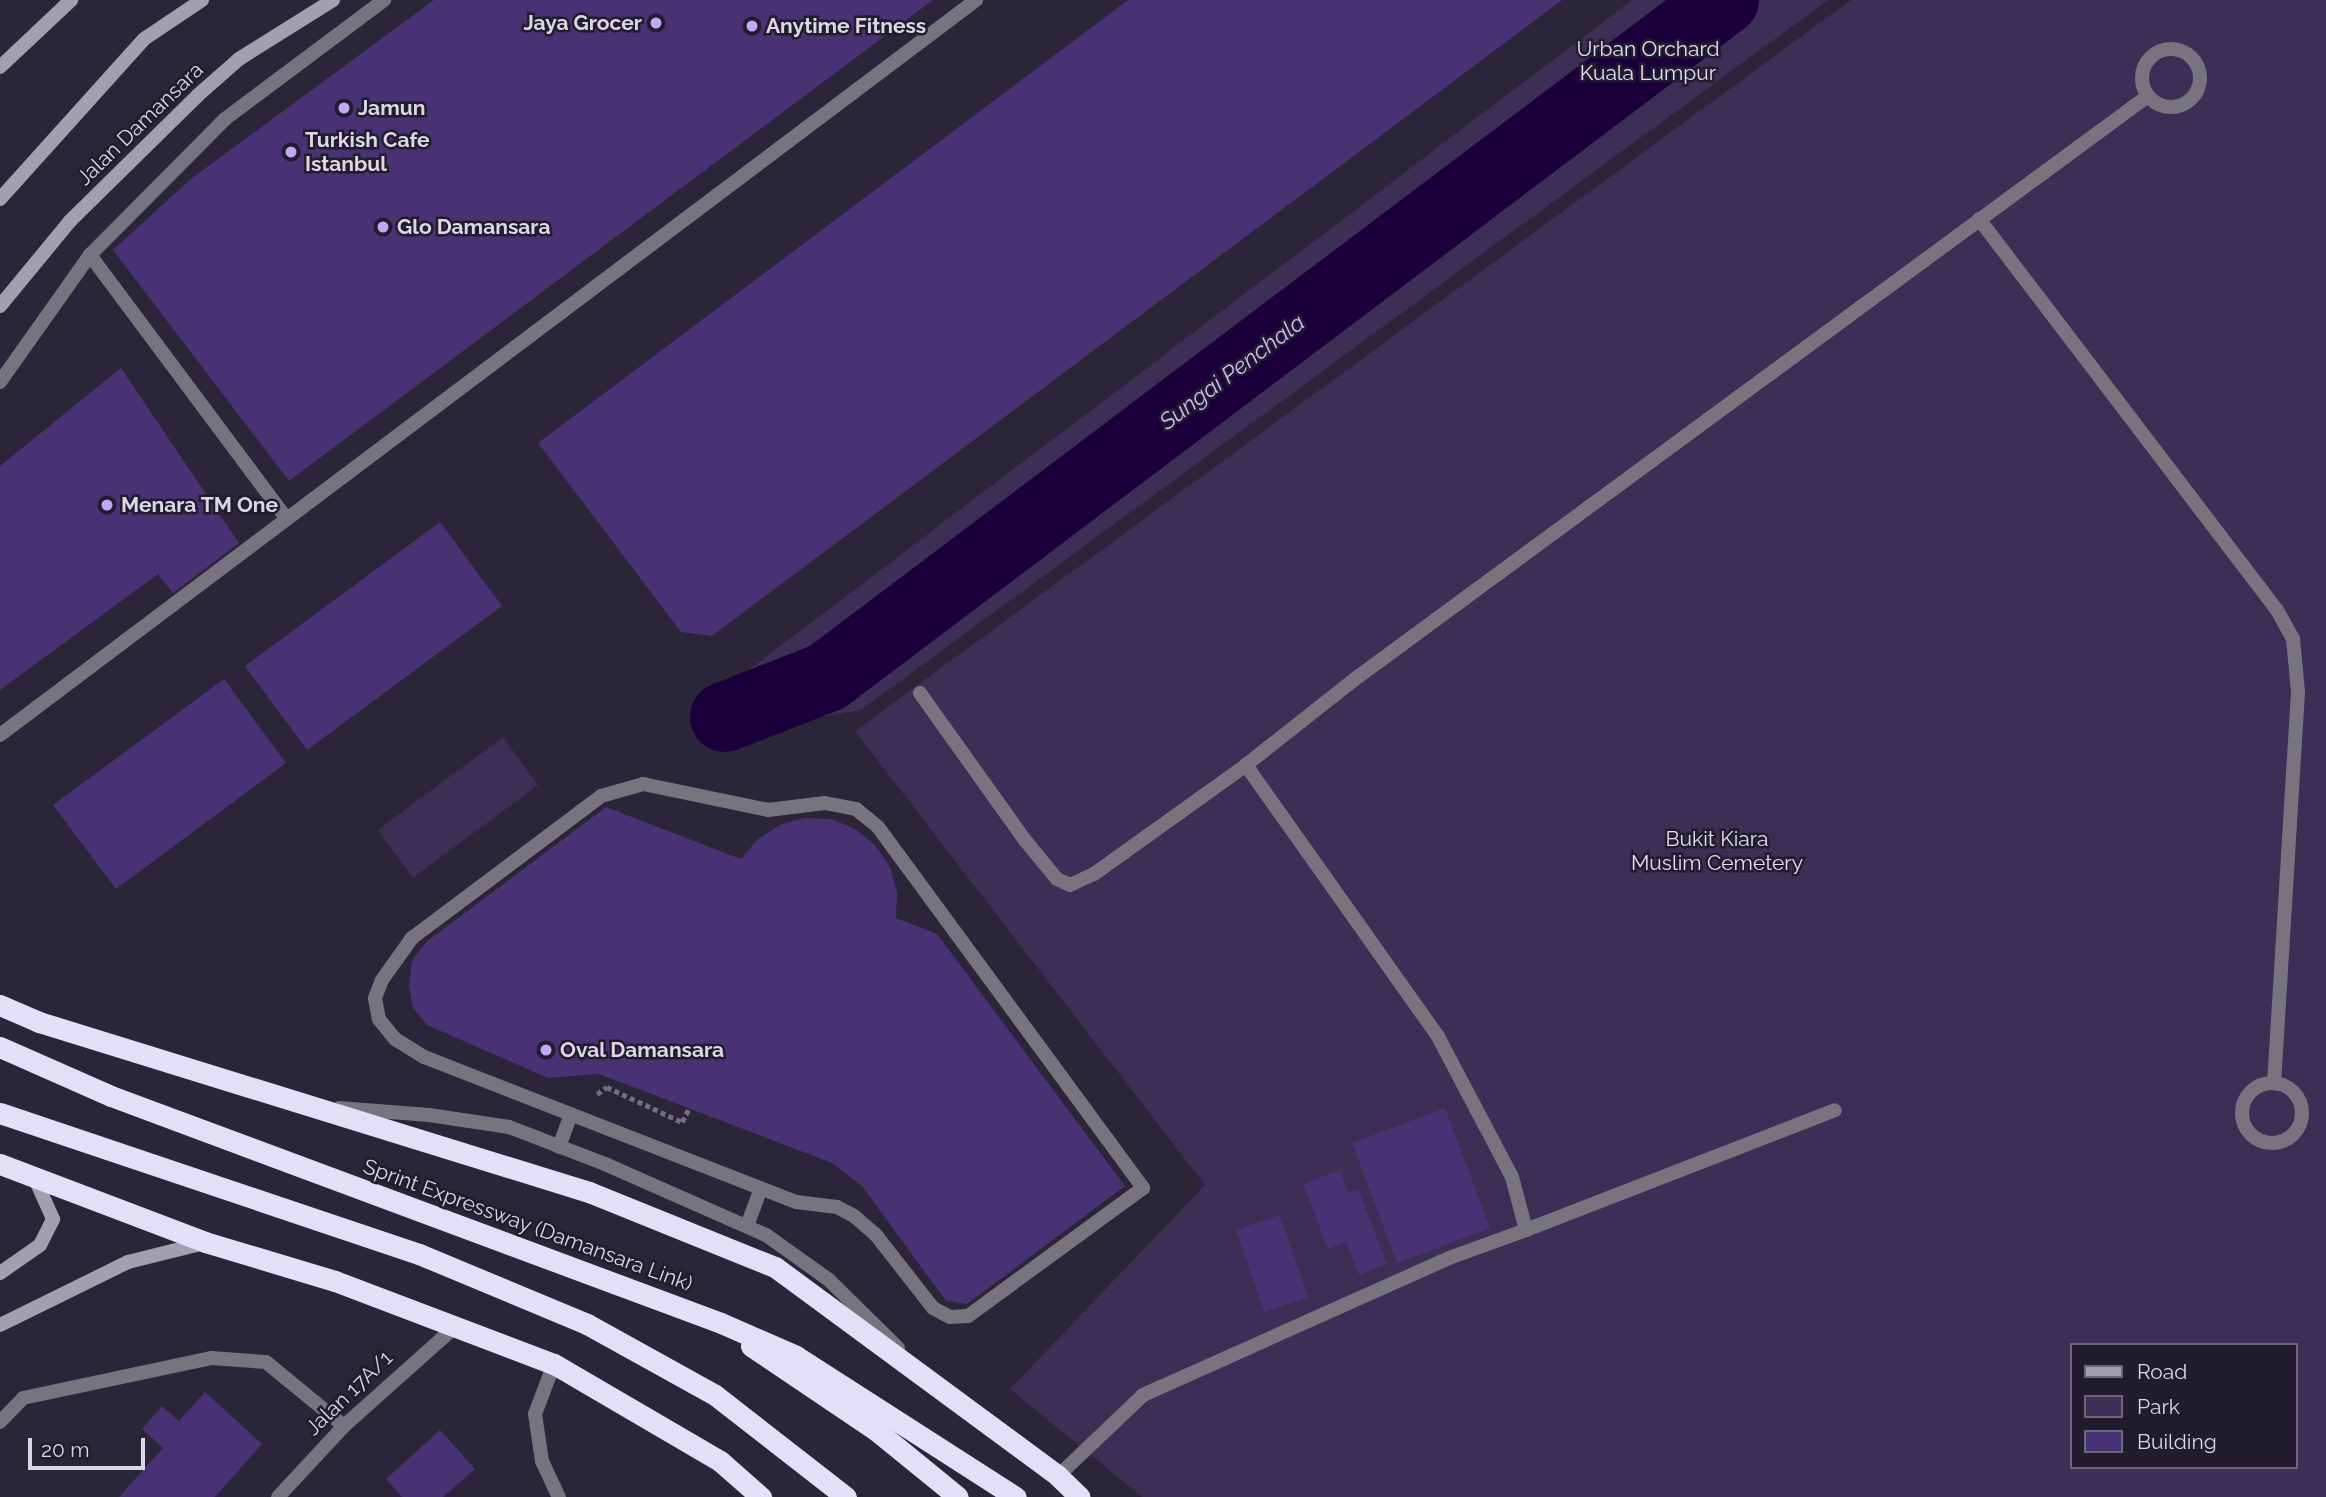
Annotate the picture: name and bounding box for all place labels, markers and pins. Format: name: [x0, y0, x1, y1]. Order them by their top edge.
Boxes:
place label: Jaya Grocer: [524, 10, 642, 36]
place label: Anytime Fitness: [766, 13, 926, 39]
marker: Jaya Grocer: [648, 15, 664, 31]
marker: Anytime Fitness: [744, 18, 760, 34]
place label: Jamun: [358, 95, 425, 121]
marker: Jamun: [336, 100, 352, 116]
place label: Turkish Cafe Istanbul: [305, 127, 430, 177]
marker: Turkish Cafe Istanbul: [283, 144, 299, 160]
place label: Glo Damansara: [397, 214, 550, 240]
marker: Glo Damansara: [375, 219, 391, 235]
place label: Menara TM One: [121, 492, 279, 518]
marker: Menara TM One: [99, 497, 115, 513]
place label: Oval Damansara: [560, 1037, 725, 1063]
marker: Oval Damansara: [538, 1042, 554, 1058]

